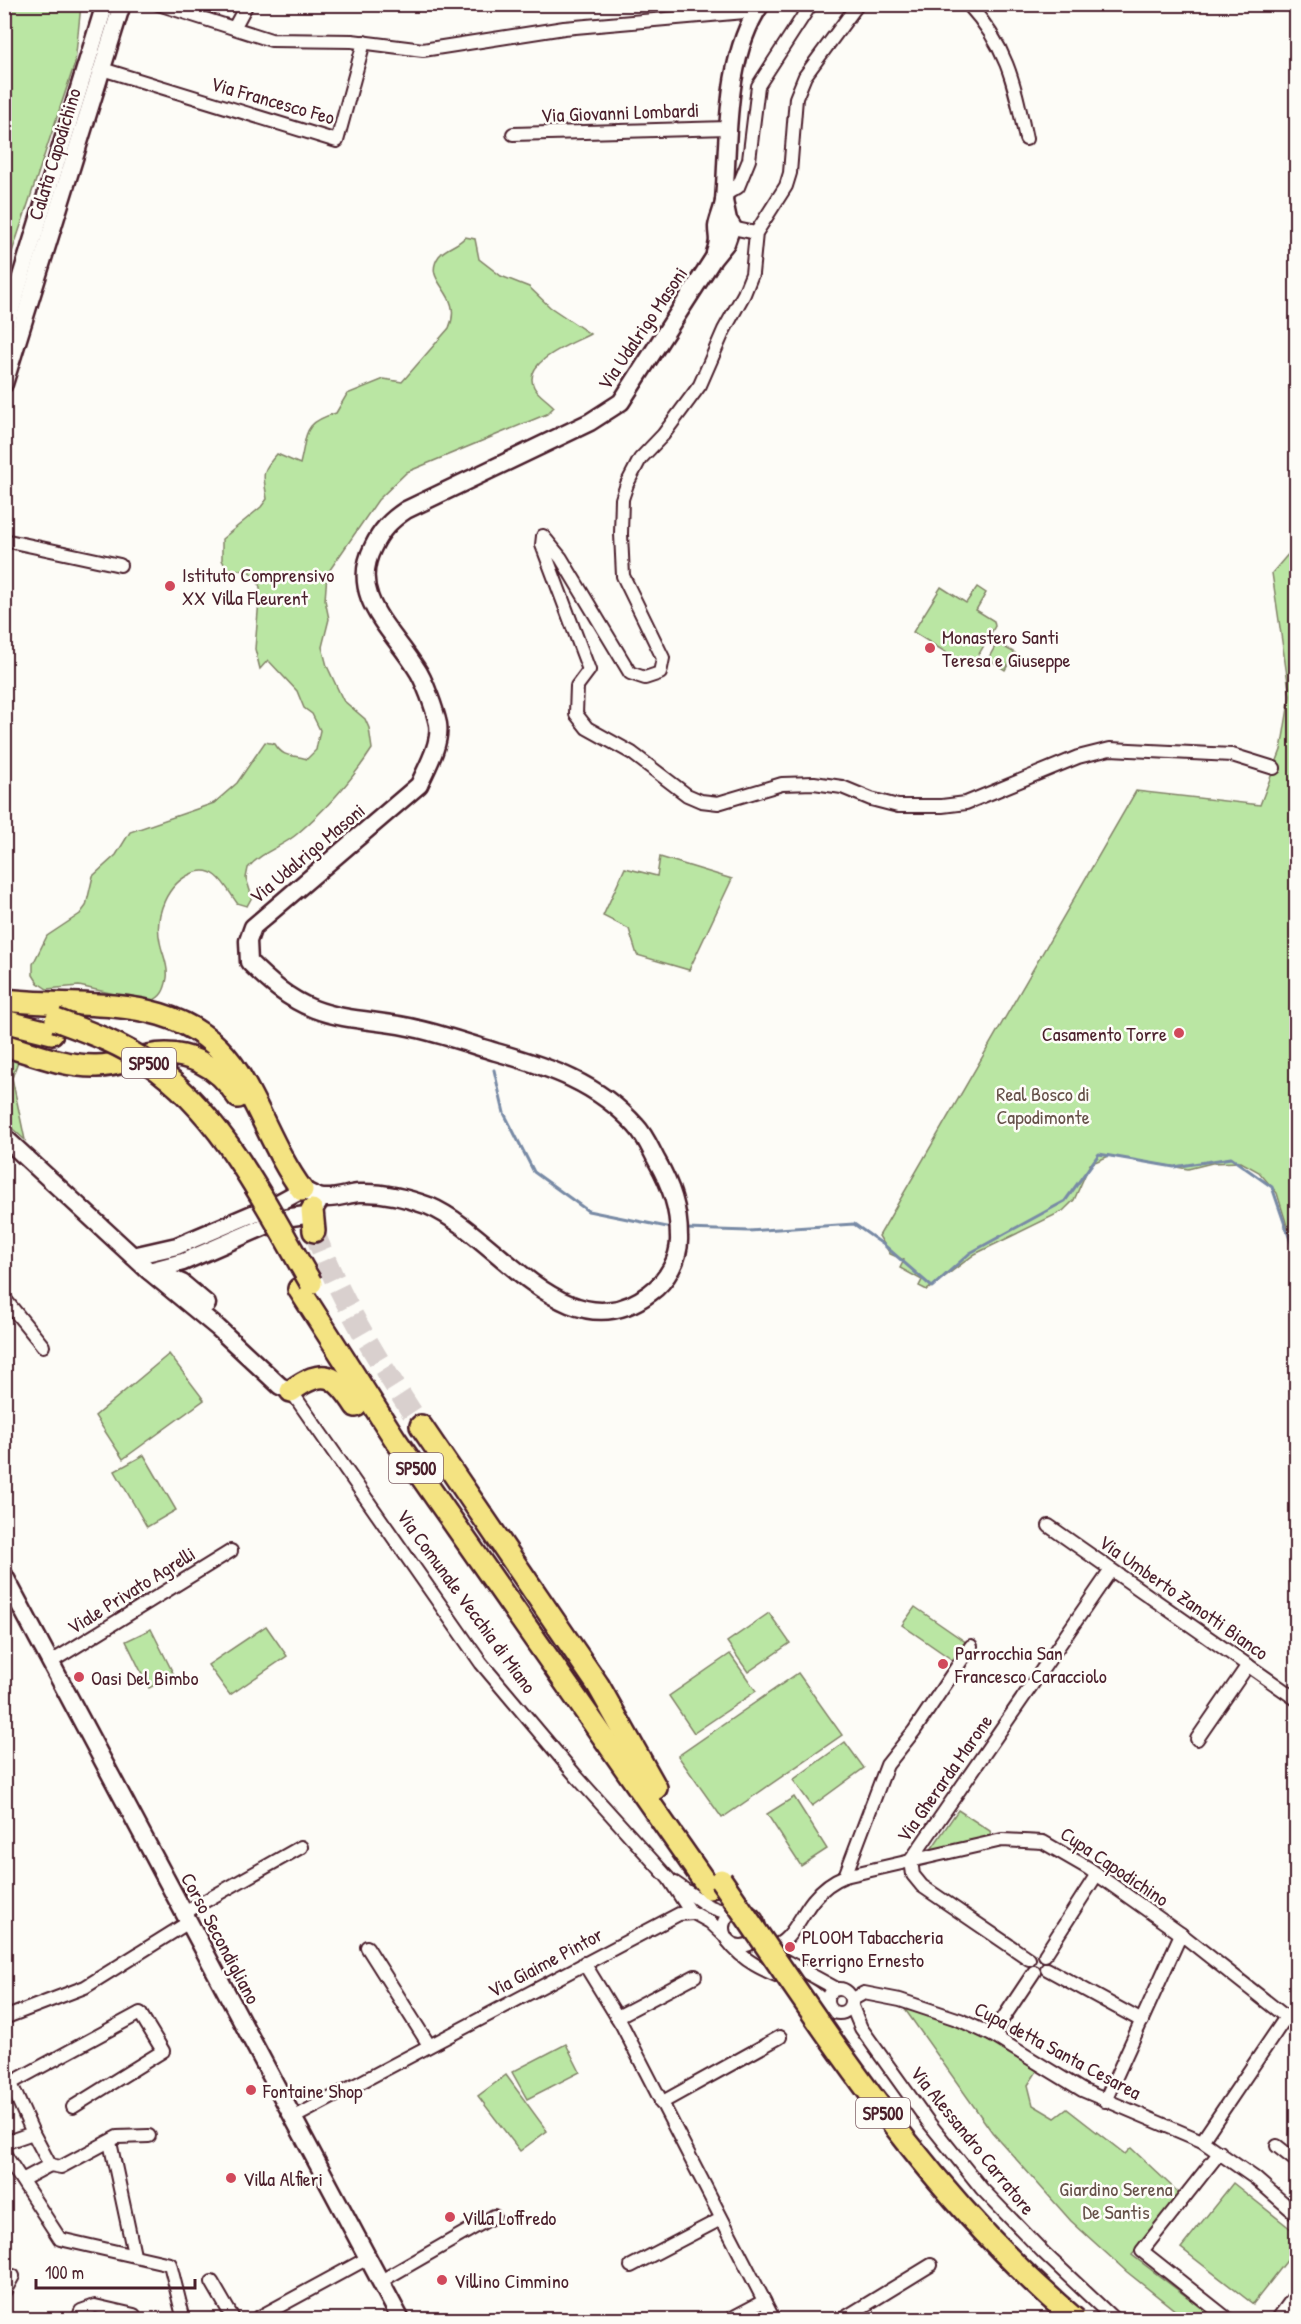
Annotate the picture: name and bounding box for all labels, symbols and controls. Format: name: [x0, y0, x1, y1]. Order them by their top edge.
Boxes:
street label: Via Francesco Feo: [208, 69, 338, 131]
street label: Calata Capodichino: [21, 85, 87, 223]
street label: Via Giovanni Lombardi: [540, 96, 700, 128]
street label: Via Udalrigo Masoni: [591, 261, 693, 395]
place label: Istituto Comprensivo XX Villa Fleurent: [182, 561, 334, 611]
marker: Istituto Comprensivo XX Villa Fleurent: [163, 579, 177, 593]
place label: Monastero Santi Teresa e Giuseppe: [942, 623, 1071, 673]
marker: Monastero Santi Teresa e Giuseppe: [923, 641, 937, 655]
street label: Via Udalrigo Masoni: [244, 797, 370, 909]
place label: Casamento Torre: [1042, 1020, 1167, 1047]
marker: Casamento Torre: [1172, 1026, 1186, 1040]
road number: SP500: [122, 1048, 176, 1078]
park label: Real Bosco di Capodimonte: [996, 1080, 1090, 1130]
road number: SP500: [389, 1453, 443, 1483]
street label: Via Comunale Vecchia di Miano: [391, 1503, 543, 1699]
street label: Via Umberto Zanotti Bianco: [1094, 1528, 1274, 1666]
street label: Viale Privato Agrelli: [62, 1540, 200, 1640]
place label: Parrocchia San Francesco Caracciolo: [954, 1639, 1107, 1689]
marker: Parrocchia San Francesco Caracciolo: [936, 1657, 950, 1671]
place label: Oasi Del Bimbo: [91, 1664, 199, 1691]
marker: Oasi Del Bimbo: [72, 1670, 86, 1684]
street label: Via Gherarda Marone: [890, 1709, 998, 1847]
street label: Cupa Capodichino: [1055, 1820, 1175, 1912]
street label: Corso Secondigliano: [175, 1868, 267, 2008]
street label: Via Giaime Pintor: [483, 1920, 607, 2004]
place label: PLOOM Tabaccheria Ferrigno Ernesto: [801, 1923, 943, 1973]
marker: PLOOM Tabaccheria Ferrigno Ernesto: [783, 1940, 797, 1954]
street label: Cupa detta Santa Cesarea: [970, 1995, 1146, 2105]
street label: Via Alessandro Carratore: [905, 2060, 1042, 2220]
place label: Fontaine Shop: [262, 2077, 363, 2104]
marker: Fontaine Shop: [244, 2083, 258, 2097]
road number: SP500: [856, 2098, 910, 2128]
place label: Villa Alfieri: [243, 2165, 323, 2192]
marker: Villa Alfieri: [224, 2171, 238, 2185]
park label: Giardino Serena De Santis: [1059, 2175, 1173, 2225]
place label: Villa Loffredo: [462, 2204, 556, 2231]
marker: Villa Loffredo: [443, 2210, 457, 2224]
scale bar: [36, 2252, 195, 2290]
text: 100 m: [45, 2260, 84, 2285]
place label: Villino Cimmino: [454, 2267, 569, 2294]
marker: Villino Cimmino: [435, 2273, 449, 2287]

